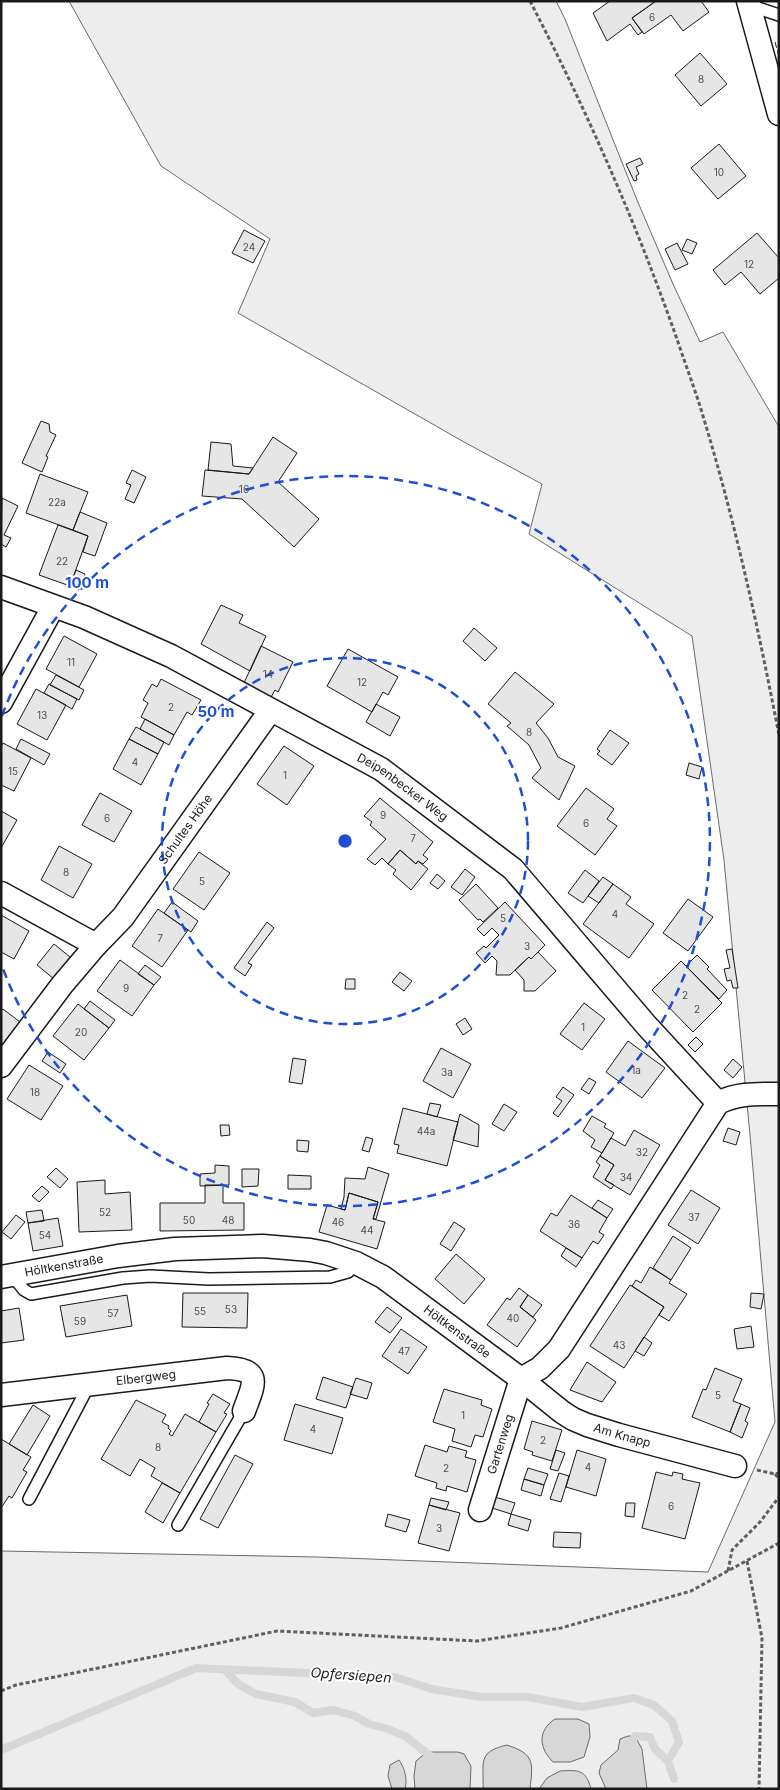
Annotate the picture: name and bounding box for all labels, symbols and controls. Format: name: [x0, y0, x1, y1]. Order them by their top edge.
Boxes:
house number: 6: [649, 11, 655, 23]
house number: 8: [698, 73, 704, 85]
house number: 10: [714, 166, 724, 178]
house number: 24: [243, 241, 255, 253]
house number: 12: [744, 258, 754, 270]
house number: 16: [239, 483, 249, 495]
house number: 22a: [48, 496, 66, 508]
house number: 22: [56, 555, 68, 567]
text: 100 m: [65, 573, 109, 592]
house number: 11: [67, 656, 75, 668]
house number: 14: [263, 668, 273, 680]
house number: 12: [357, 676, 367, 688]
house number: 2: [168, 701, 174, 713]
text: 50 m: [198, 702, 234, 721]
house number: 13: [37, 709, 47, 721]
house number: 8: [526, 726, 532, 738]
street label: Deipenbecker Weg: [355, 750, 451, 824]
house number: 4: [132, 756, 138, 768]
house number: 15: [8, 765, 18, 777]
house number: 1: [283, 769, 287, 781]
street label: Schultes Höhe: [155, 791, 215, 867]
house number: 9: [380, 809, 386, 821]
house number: 6: [104, 812, 110, 824]
house number: 6: [583, 817, 589, 829]
centre of rings: [336, 832, 354, 850]
house number: 7: [410, 832, 416, 844]
house number: 8: [63, 866, 69, 878]
house number: 5: [199, 875, 205, 887]
house number: 4: [612, 908, 618, 920]
house number: 5: [500, 912, 506, 924]
house number: 7: [157, 932, 163, 944]
house number: 3: [524, 940, 530, 952]
house number: 9: [123, 982, 129, 994]
house number: 2: [682, 989, 688, 1001]
house number: 2: [694, 1003, 700, 1015]
house number: 1: [581, 1021, 585, 1033]
house number: 20: [75, 1026, 87, 1038]
house number: 1a: [631, 1064, 641, 1076]
house number: 3a: [441, 1066, 453, 1078]
house number: 18: [30, 1086, 40, 1098]
house number: 44a: [417, 1125, 435, 1137]
house number: 32: [636, 1146, 648, 1158]
house number: 34: [620, 1171, 632, 1183]
house number: 52: [99, 1206, 111, 1218]
house number: 37: [688, 1211, 700, 1223]
house number: 50: [183, 1214, 195, 1226]
house number: 48: [222, 1214, 234, 1226]
house number: 46: [332, 1216, 344, 1228]
house number: 36: [568, 1218, 580, 1230]
house number: 44: [361, 1224, 373, 1236]
house number: 54: [39, 1229, 51, 1241]
street label: Höltkenstraße: [23, 1251, 104, 1280]
street label: Höltkenstraße: [421, 1302, 494, 1361]
house number: 53: [225, 1303, 237, 1315]
house number: 55: [194, 1305, 206, 1317]
house number: 57: [107, 1307, 119, 1319]
house number: 40: [507, 1312, 519, 1324]
house number: 59: [74, 1315, 86, 1327]
house number: 43: [613, 1339, 625, 1351]
house number: 47: [398, 1345, 410, 1357]
street label: Elbergweg: [115, 1366, 177, 1388]
house number: 5: [715, 1389, 721, 1401]
house number: 1: [461, 1409, 465, 1421]
street label: Gartenweg: [484, 1412, 517, 1476]
street label: Am Knapp: [592, 1420, 652, 1450]
house number: 4: [310, 1423, 316, 1435]
house number: 2: [540, 1434, 546, 1446]
house number: 8: [155, 1441, 161, 1453]
house number: 4: [585, 1461, 591, 1473]
house number: 2: [443, 1462, 449, 1474]
house number: 6: [668, 1500, 674, 1512]
house number: 3: [436, 1522, 442, 1534]
water label: Opfersiepen: [310, 1663, 392, 1686]

